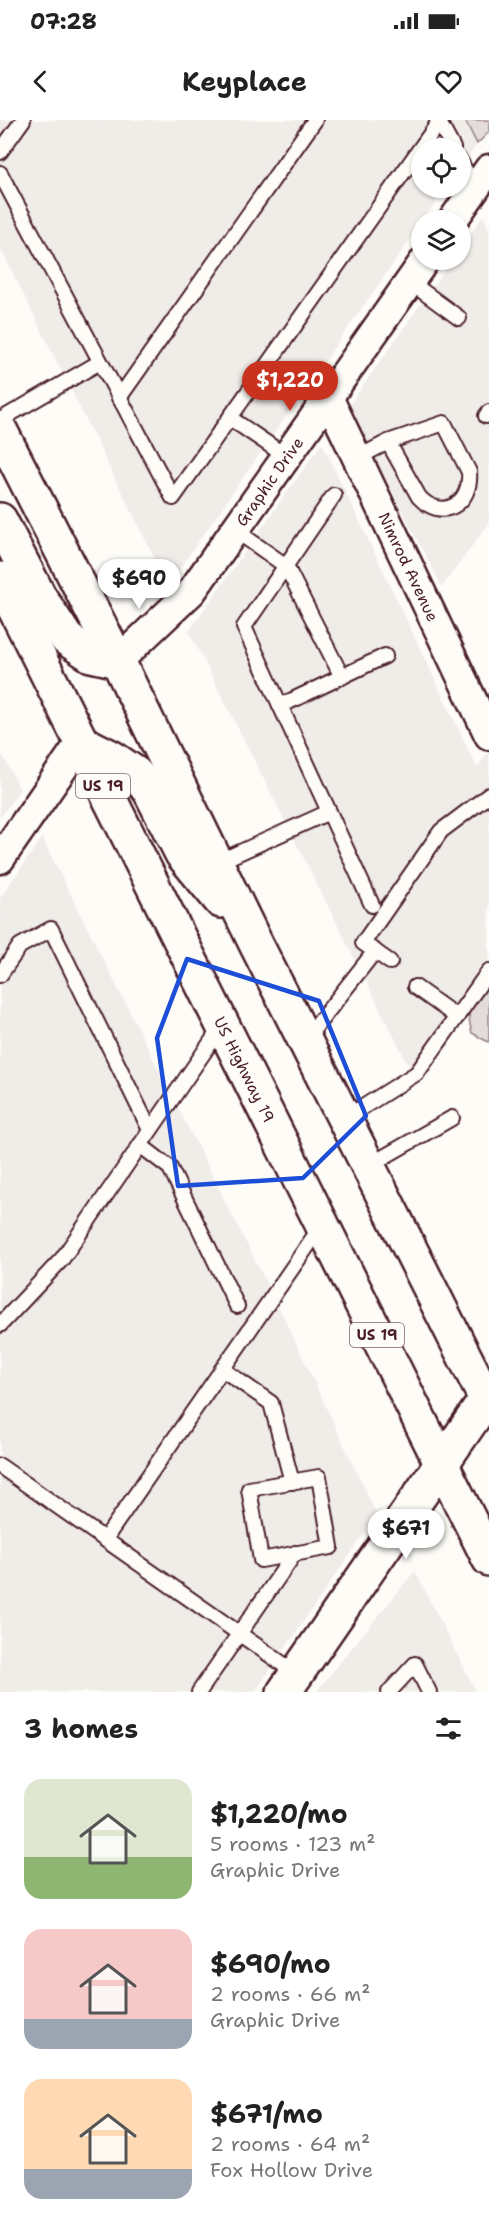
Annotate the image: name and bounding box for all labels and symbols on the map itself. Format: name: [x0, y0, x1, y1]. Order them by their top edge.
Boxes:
pin: $1,220: [241, 361, 339, 412]
street label: Graphic Drive: [231, 433, 308, 530]
street label: Nimrod Avenue: [374, 509, 444, 625]
pin: $690: [103, 559, 175, 610]
road number: US 19: [76, 774, 130, 798]
street label: US Highway 19: [209, 1013, 280, 1126]
road number: US 19: [350, 1323, 404, 1347]
pin: $671: [370, 1509, 442, 1560]

